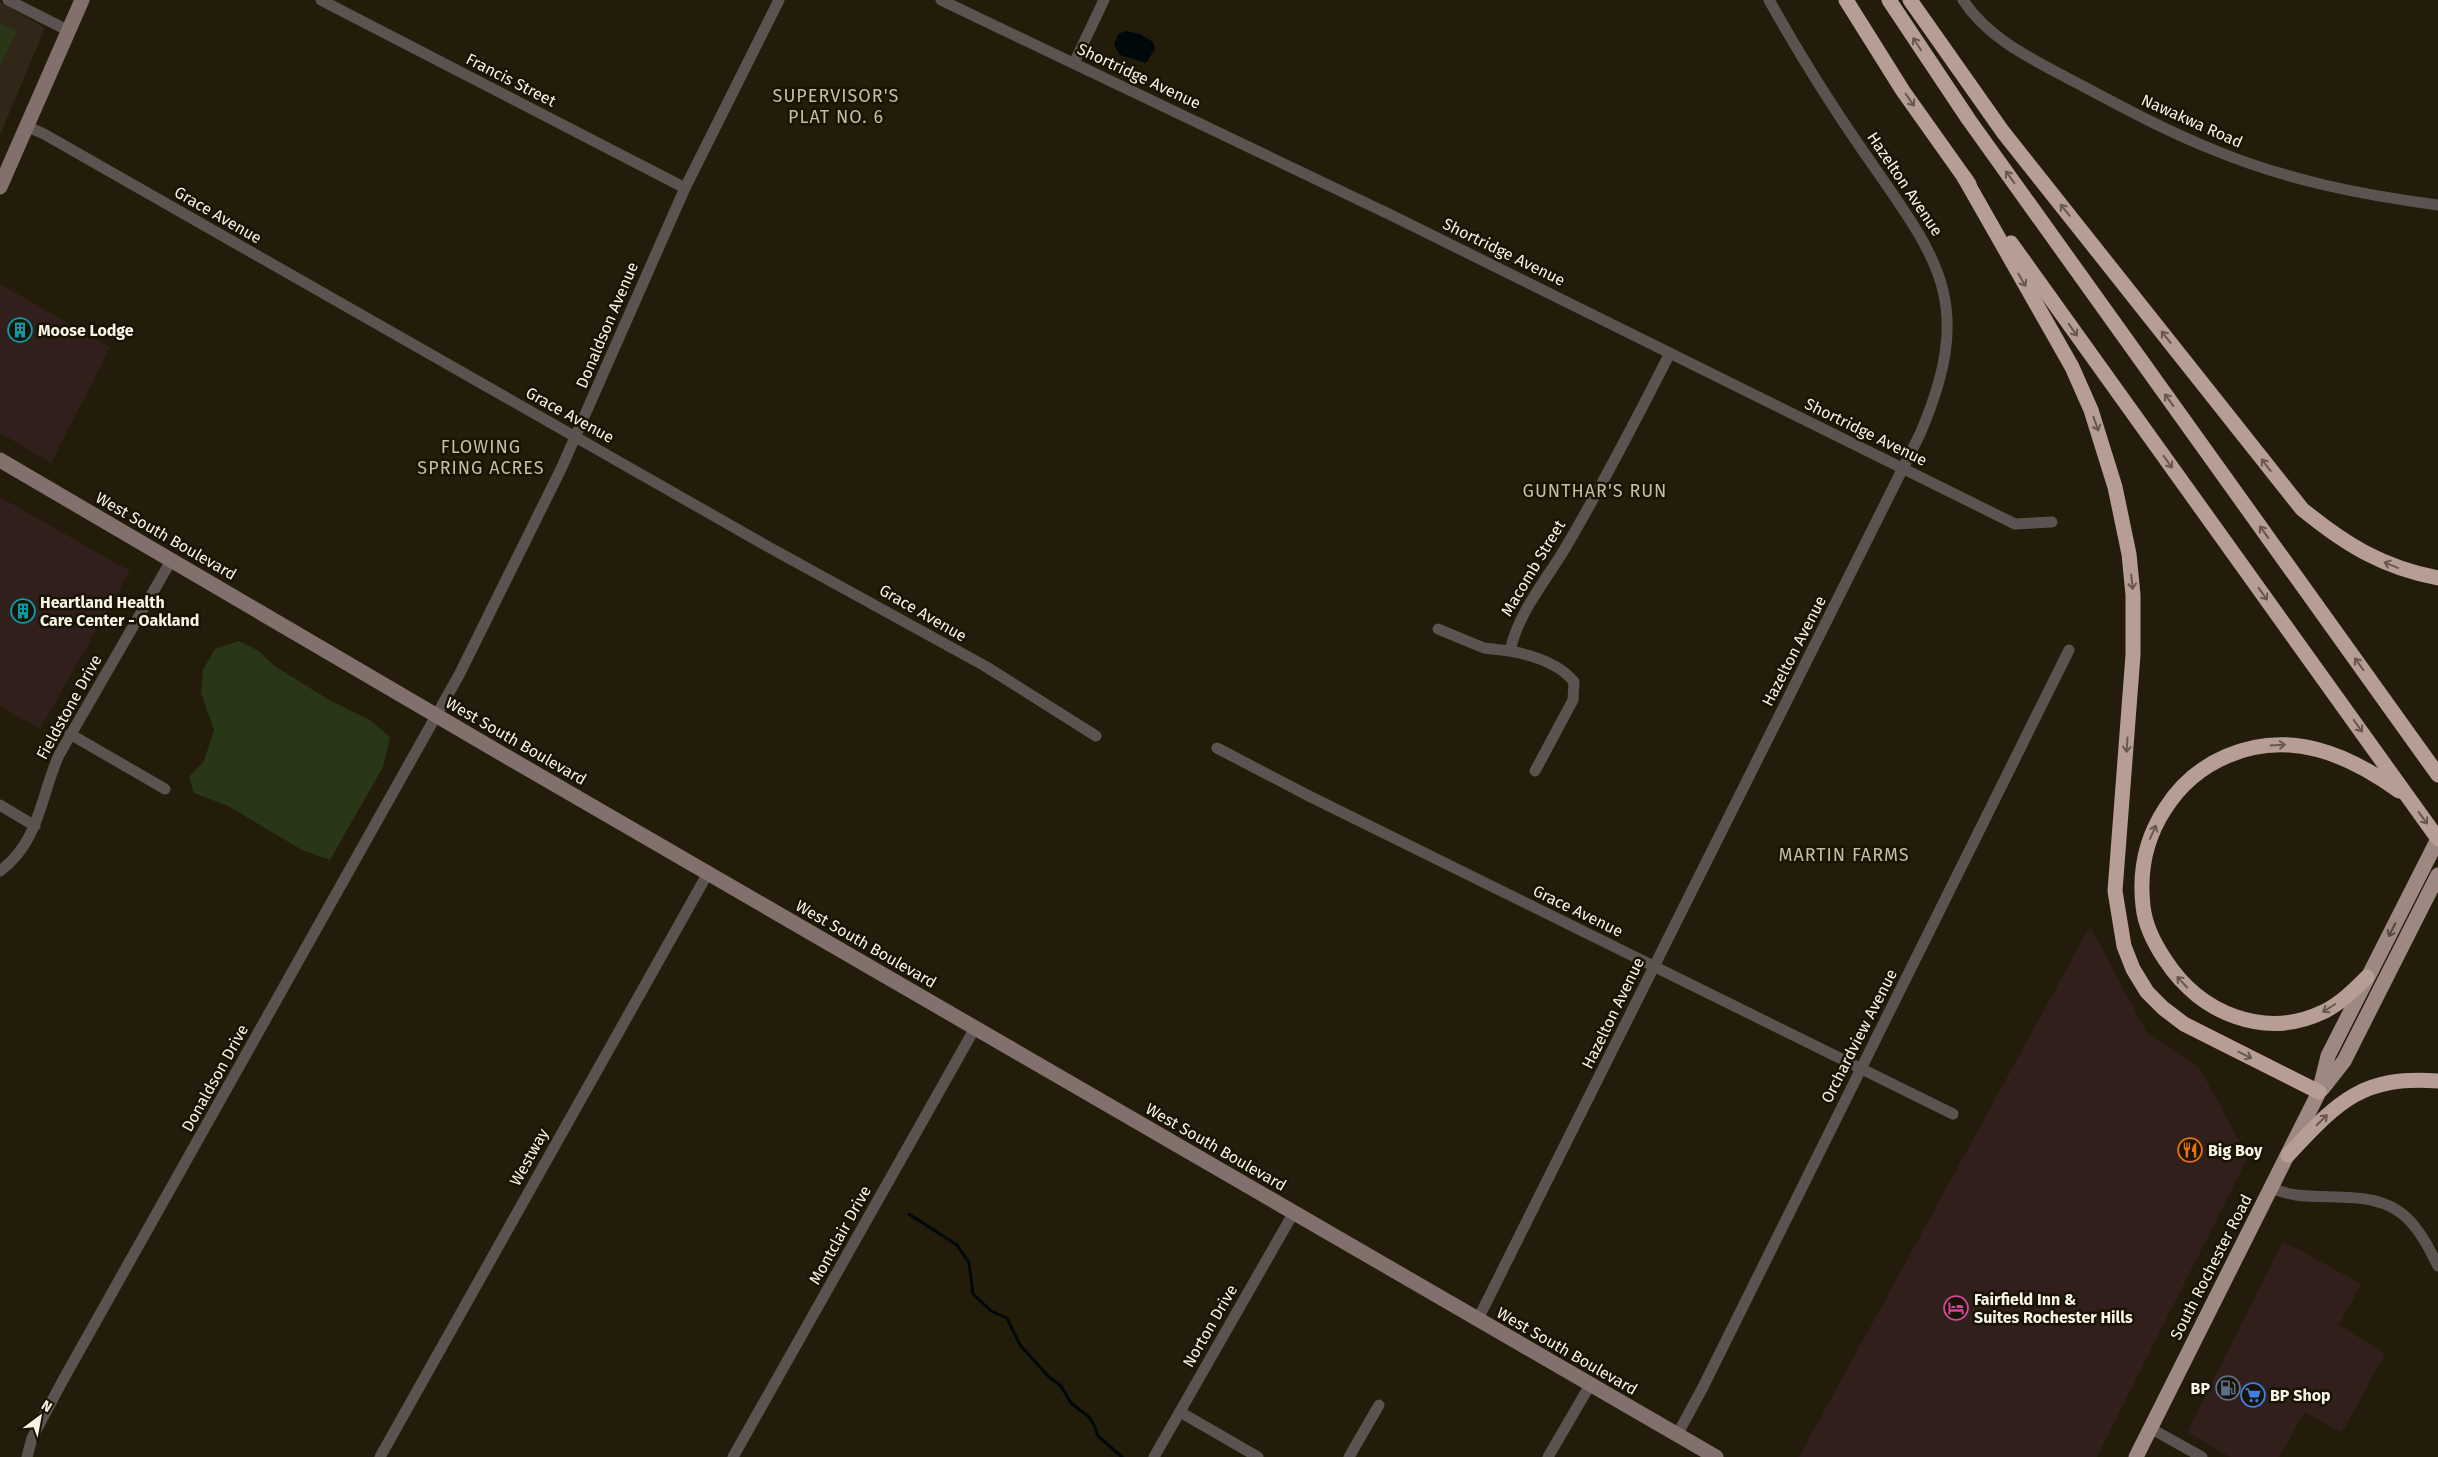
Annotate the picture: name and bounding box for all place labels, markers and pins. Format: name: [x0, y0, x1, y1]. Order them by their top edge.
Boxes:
building icon: Moose Lodge: [7, 317, 33, 343]
place label: Moose Lodge: [38, 321, 134, 340]
place label: Heartland Health Care Center - Oakland: [40, 593, 199, 630]
building icon: Heartland Health Care Center - Oakland: [10, 598, 36, 624]
restaurant icon: Big Boy: [2177, 1137, 2203, 1163]
place label: Big Boy: [2208, 1141, 2263, 1160]
place label: Fairfield Inn & Suites Rochester Hills: [1974, 1290, 2133, 1327]
hotel icon: Fairfield Inn & Suites Rochester Hills: [1943, 1295, 1969, 1321]
fuel station icon: BP: [2215, 1375, 2241, 1401]
place label: BP: [2191, 1379, 2210, 1398]
supermarket icon: BP Shop: [2240, 1382, 2266, 1408]
place label: BP Shop: [2270, 1386, 2331, 1405]

